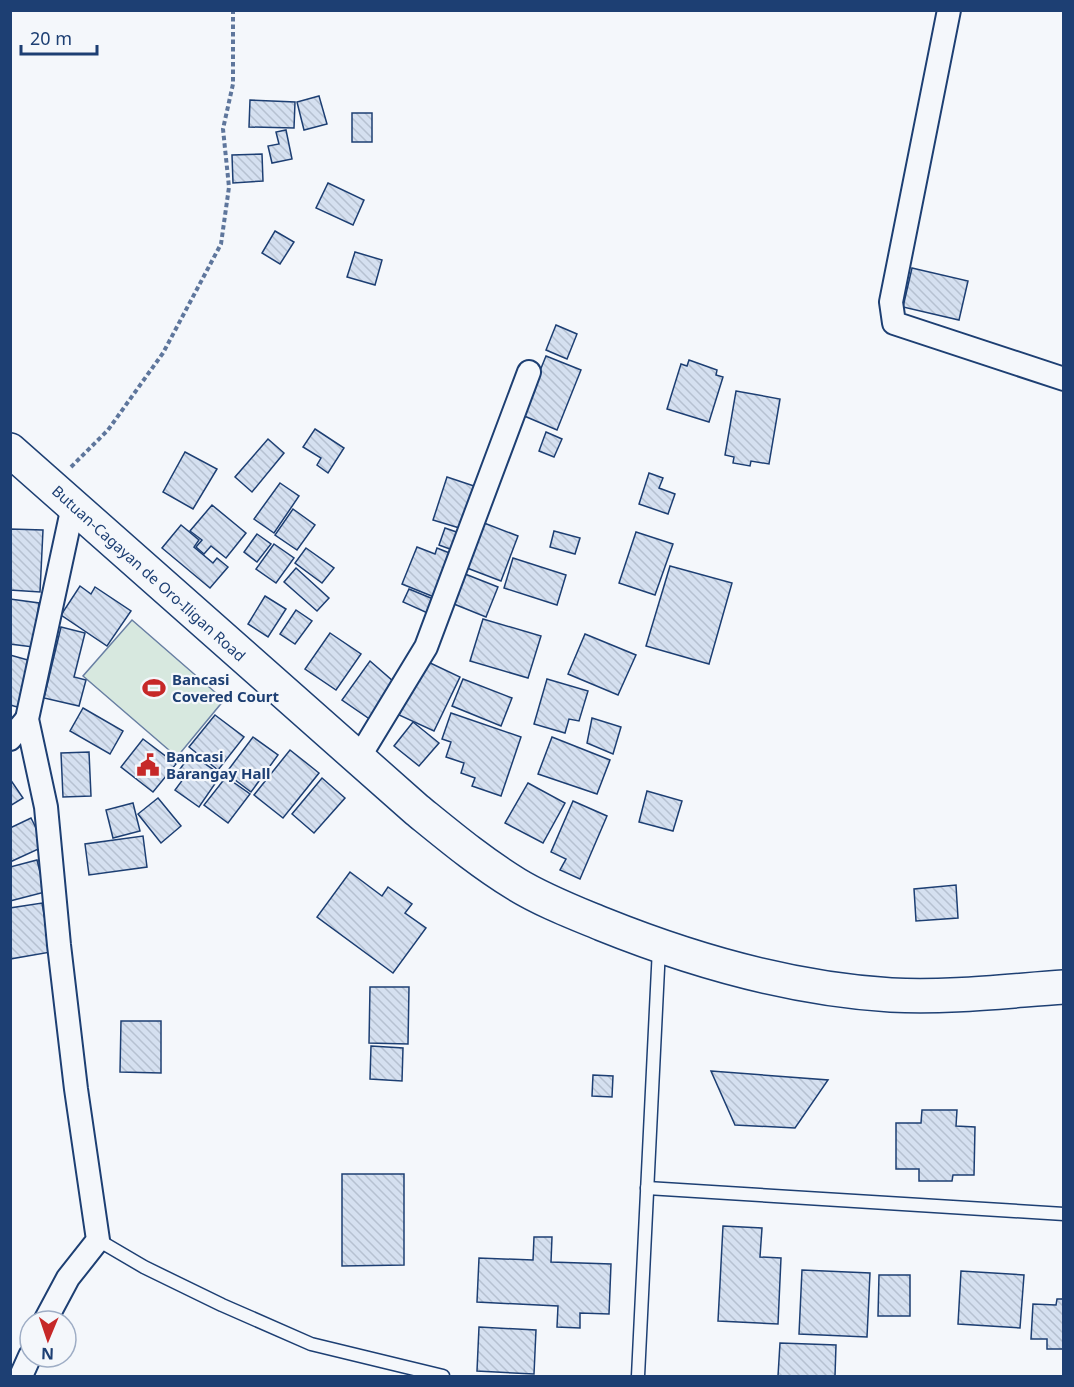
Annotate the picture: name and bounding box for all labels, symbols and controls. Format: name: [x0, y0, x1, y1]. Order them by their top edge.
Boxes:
scale bar: [21, 18, 98, 56]
text: 20 m: [30, 26, 72, 50]
street label: Butuan-Cagayan de Oro-Iligan Road: [48, 481, 250, 665]
place label: Bancasi Covered Court: [172, 669, 279, 706]
sports icon: Bancasi Covered Court: [141, 675, 167, 701]
place label: Bancasi Barangay Hall: [166, 746, 270, 783]
public building icon: Bancasi Barangay Hall: [135, 752, 161, 778]
north arrow: [18, 1309, 78, 1369]
text: N: [41, 1343, 54, 1365]

